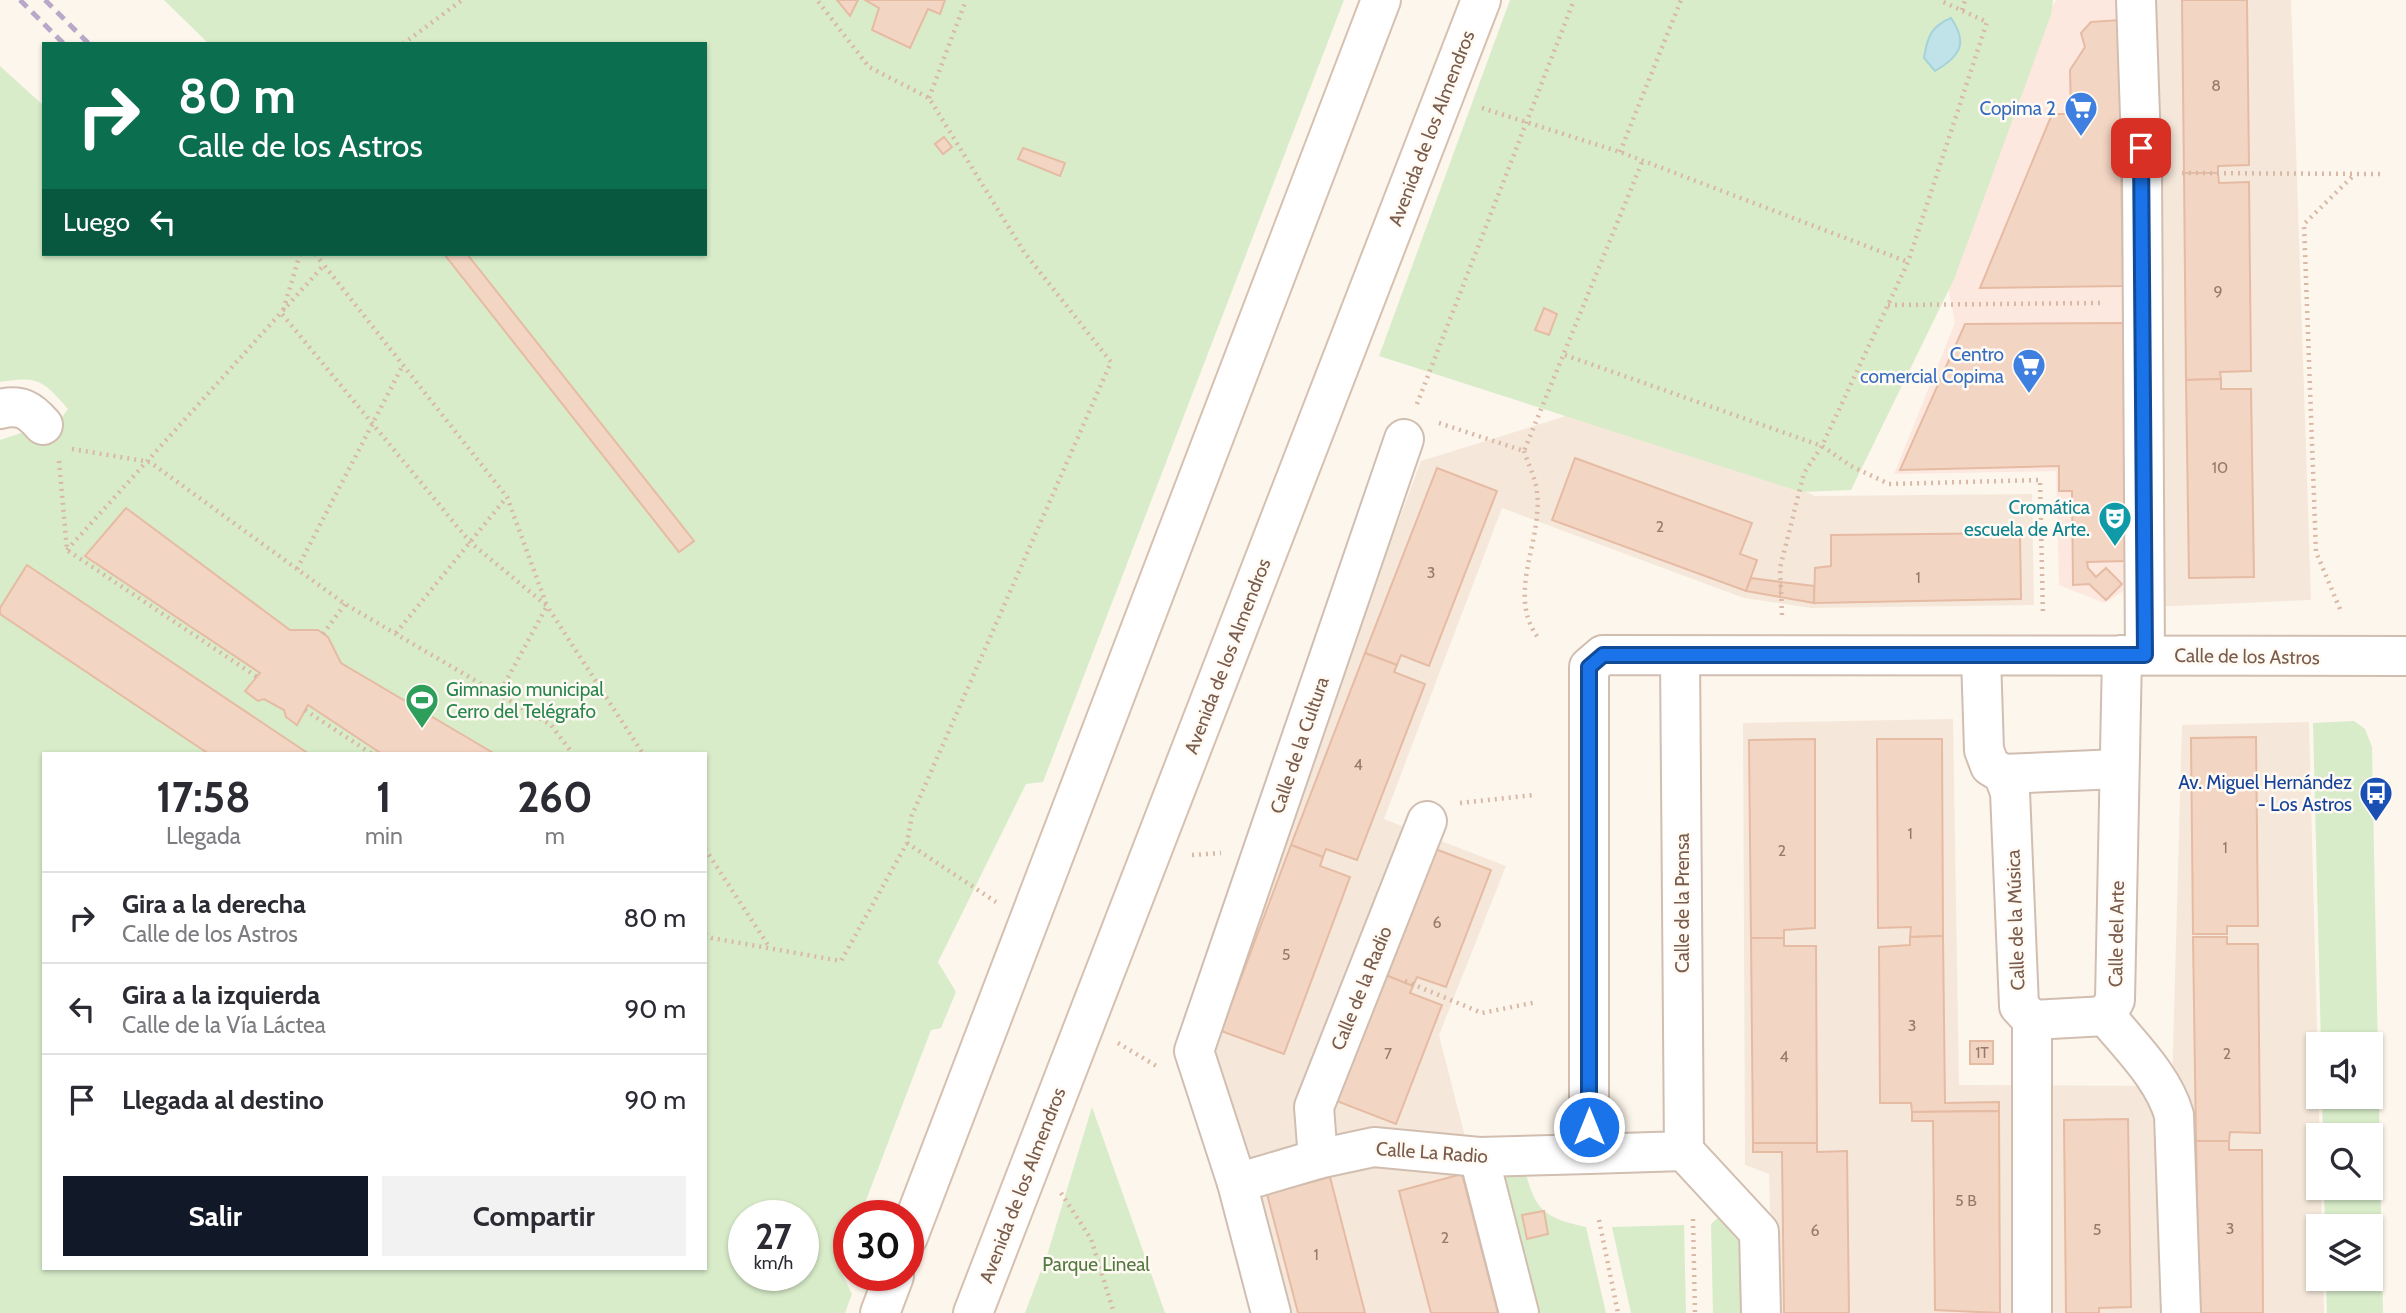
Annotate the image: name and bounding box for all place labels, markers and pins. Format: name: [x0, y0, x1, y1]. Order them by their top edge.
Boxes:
supermarket icon: Copima 2: [2062, 89, 2100, 138]
place label: Copima 2: [1979, 97, 2056, 120]
pin: [2111, 118, 2171, 178]
place label: Centro comercial Copima: [1860, 343, 2004, 388]
supermarket icon: Centro comercial Copima: [2010, 346, 2048, 395]
place label: Cromática escuela de Arte.: [1964, 496, 2090, 541]
theatre icon: Cromática escuela de Arte.: [2096, 499, 2134, 548]
place label: Gimnasio municipal Cerro del Telégrafo: [446, 678, 604, 723]
sports icon: Gimnasio municipal Cerro del Telégrafo: [403, 681, 441, 730]
place label: Av. Miguel Hernández - Los Astros: [2178, 771, 2352, 816]
bus stop icon: Av. Miguel Hernández - Los Astros: [2357, 774, 2395, 823]

